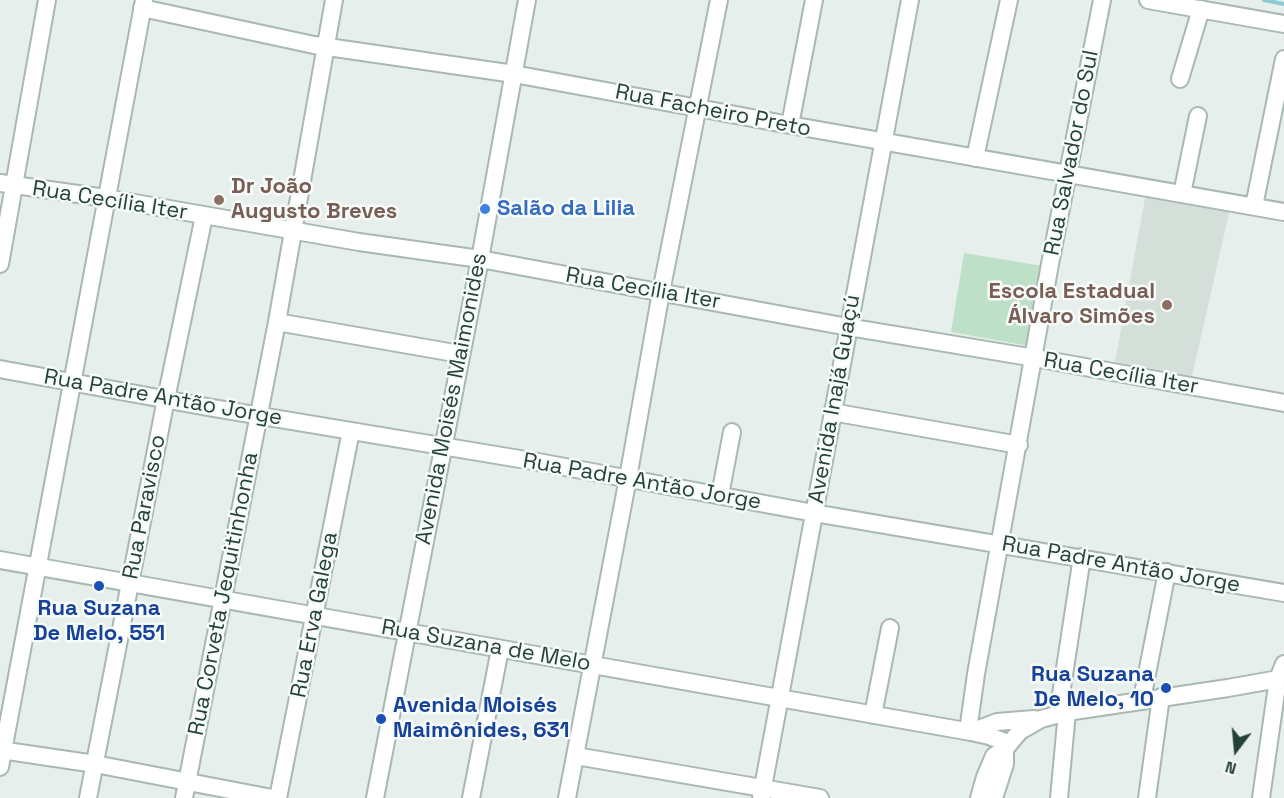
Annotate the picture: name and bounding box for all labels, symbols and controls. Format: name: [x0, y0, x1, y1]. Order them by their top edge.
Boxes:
street label: Rua Salvador do Sul: [1039, 48, 1105, 258]
street label: Rua Facheiro Preto: [613, 79, 813, 143]
place label: Dr João Augusto Breves: [231, 174, 397, 226]
street label: Rua Cecília Iter: [30, 176, 190, 226]
marker: Dr João Augusto Breves: [212, 193, 226, 207]
place label: Salão da Lilia: [497, 196, 635, 222]
marker: Salão da Lilia: [478, 202, 492, 216]
street label: Avenida Moisés Maimonides: [411, 251, 493, 547]
street label: Rua Cecília Iter: [563, 262, 723, 316]
place label: Escola Estadual Álvaro Simões: [989, 279, 1155, 330]
street label: Avenida Inajá Guaçú: [804, 293, 866, 505]
marker: Escola Estadual Álvaro Simões: [1160, 298, 1174, 312]
street label: Rua Cecília Iter: [1041, 347, 1201, 401]
street label: Rua Padre Antão Jorge: [42, 364, 284, 432]
street label: Rua Paravisco: [118, 432, 172, 582]
street label: Rua Padre Antão Jorge: [521, 448, 763, 516]
street label: Rua Corveta Jequitinhonha: [184, 450, 264, 738]
street label: Rua Erva Galega: [286, 530, 344, 700]
street label: Rua Padre Antão Jorge: [1000, 531, 1242, 599]
marker: Rua Suzana De Melo, 551: [92, 579, 106, 593]
place label: Rua Suzana De Melo, 551: [33, 596, 165, 648]
street label: Rua Suzana de Melo: [379, 615, 593, 677]
place label: Rua Suzana De Melo, 10: [1031, 662, 1154, 714]
marker: Rua Suzana De Melo, 10: [1159, 681, 1173, 695]
place label: Avenida Moisés Maimônides, 631: [393, 693, 569, 744]
marker: Avenida Moisés Maimônides, 631: [374, 712, 388, 726]
north arrow: [1206, 720, 1266, 780]
text: N: [1223, 756, 1239, 779]

